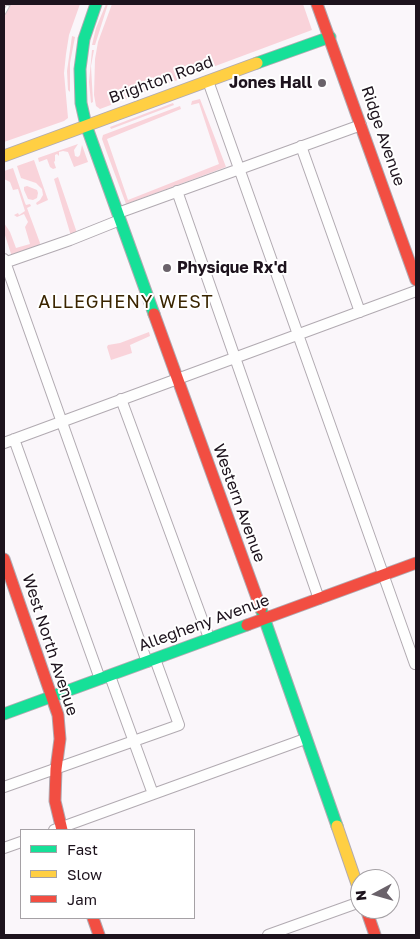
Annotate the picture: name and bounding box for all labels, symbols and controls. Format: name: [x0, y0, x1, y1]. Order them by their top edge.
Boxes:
street label: Brighton Road: [106, 52, 216, 108]
place label: Jones Hall: [229, 73, 312, 93]
marker: Jones Hall: [316, 77, 328, 89]
street label: Ridge Avenue: [357, 83, 409, 189]
place label: Physique Rx'd: [177, 258, 287, 278]
marker: Physique Rx'd: [161, 262, 173, 274]
district label: ALLEGHENY WEST: [37, 291, 215, 313]
street label: Western Avenue: [209, 441, 269, 565]
street label: West North Avenue: [18, 572, 82, 718]
street label: Allegheny Avenue: [136, 590, 272, 656]
legend: [20, 829, 195, 919]
text: Fast: [67, 840, 98, 858]
text: Slow: [67, 865, 102, 883]
north arrow: [350, 869, 400, 919]
text: N: [352, 889, 370, 902]
text: Jam: [67, 890, 97, 908]

